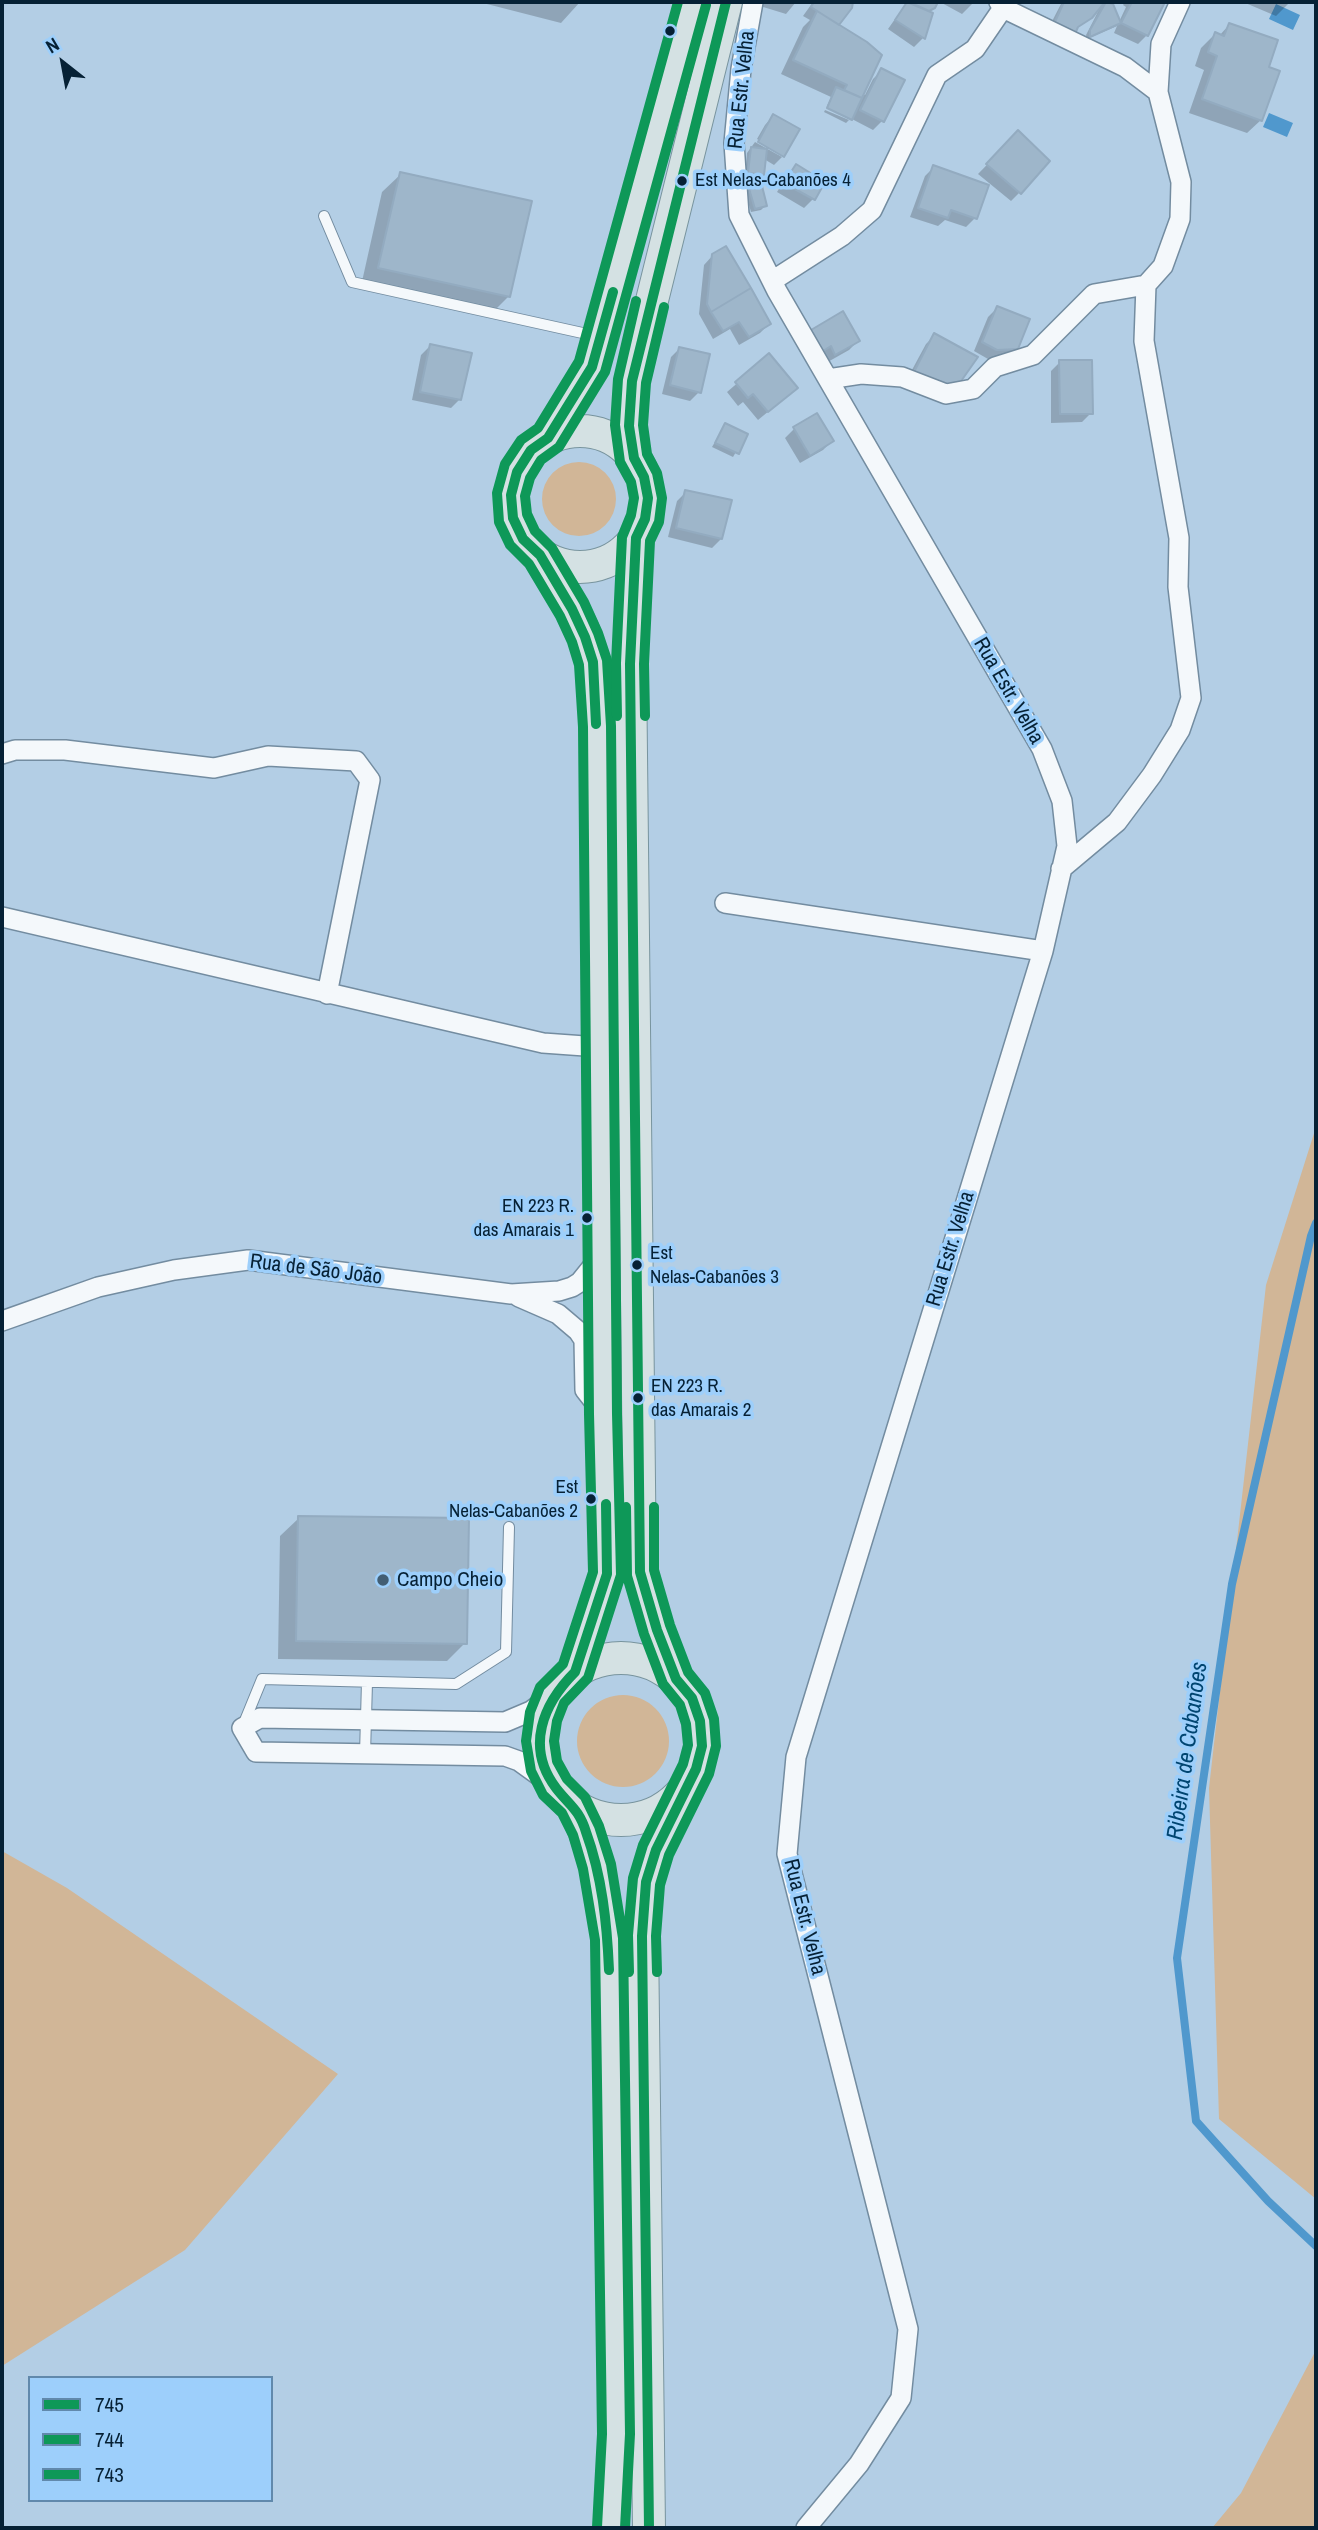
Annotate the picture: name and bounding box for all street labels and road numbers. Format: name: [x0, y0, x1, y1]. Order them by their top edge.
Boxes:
street label: Rua Estr. Velha: [723, 30, 761, 150]
street label: Rua Estr. Velha: [967, 633, 1049, 749]
street label: Rua Estr. Velha: [922, 1189, 980, 1309]
street label: Rua de São João: [248, 1249, 384, 1291]
street label: Rua Estr. Velha: [777, 1856, 831, 1978]

